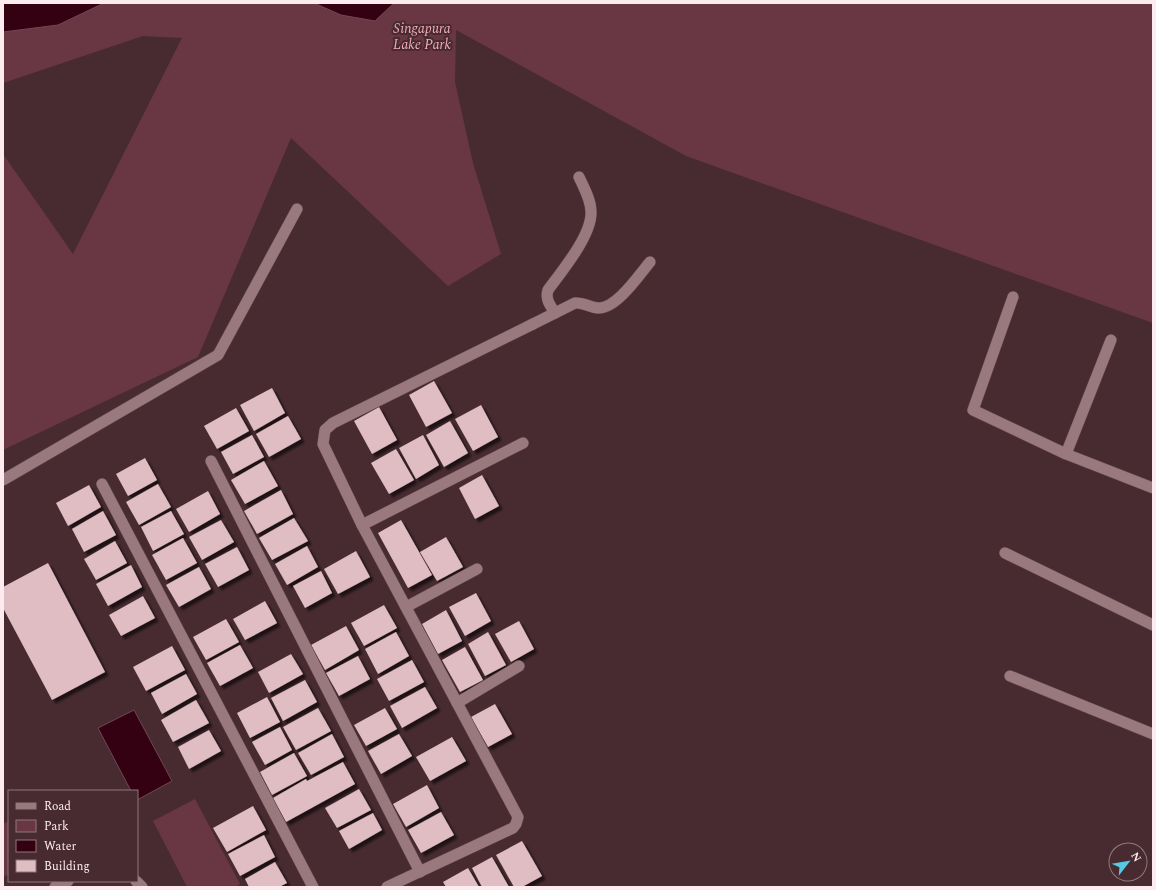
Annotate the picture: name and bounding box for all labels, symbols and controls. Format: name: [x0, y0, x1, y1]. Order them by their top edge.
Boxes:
park label: Singapura Lake Park: [393, 18, 451, 55]
legend: [8, 790, 138, 882]
text: Road: [44, 797, 71, 816]
text: Park: [44, 817, 69, 836]
text: Water: [44, 837, 76, 856]
north arrow: [1108, 842, 1148, 882]
text: N: [1127, 849, 1146, 865]
text: Building: [44, 857, 90, 876]

